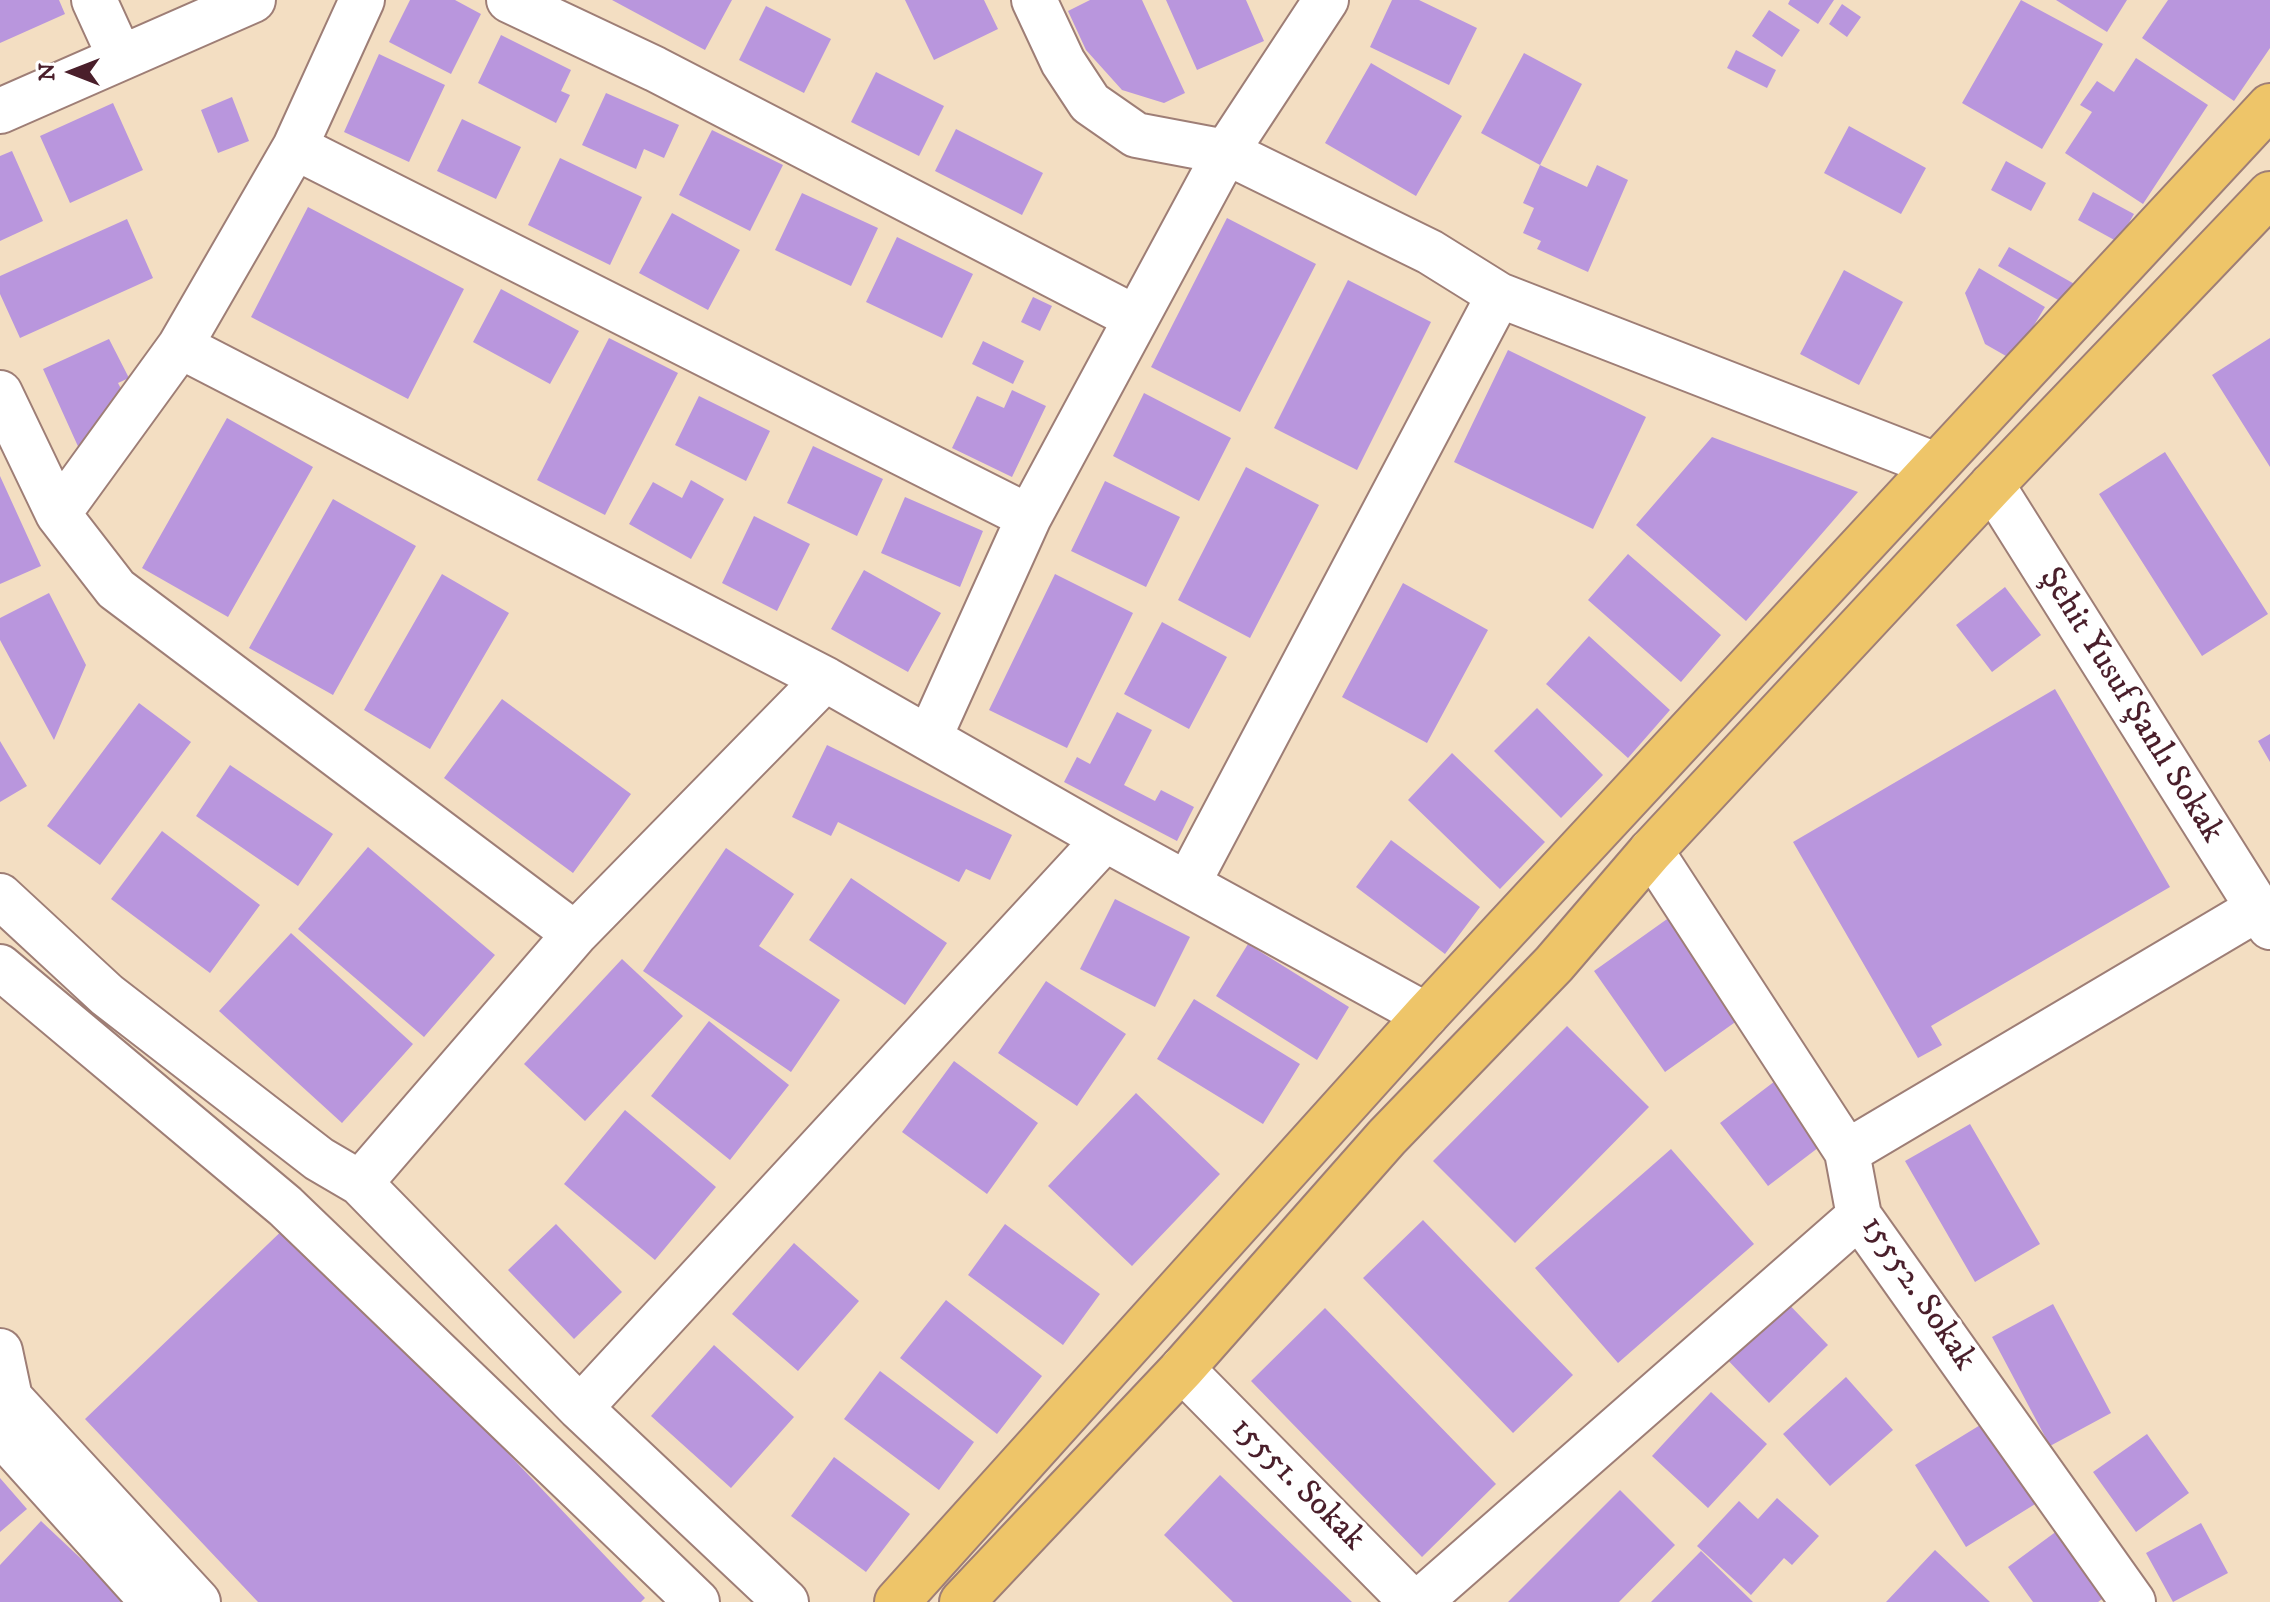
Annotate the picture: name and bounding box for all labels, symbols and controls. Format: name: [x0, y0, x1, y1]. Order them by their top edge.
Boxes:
north arrow: [32, 32, 112, 112]
text: N: [34, 63, 61, 81]
street label: Şehit Yusuf Şanlı Sokak: [2029, 561, 2231, 851]
street label: 15552. Sokak: [1850, 1209, 1984, 1379]
street label: 15551. Sokak: [1221, 1409, 1373, 1561]

